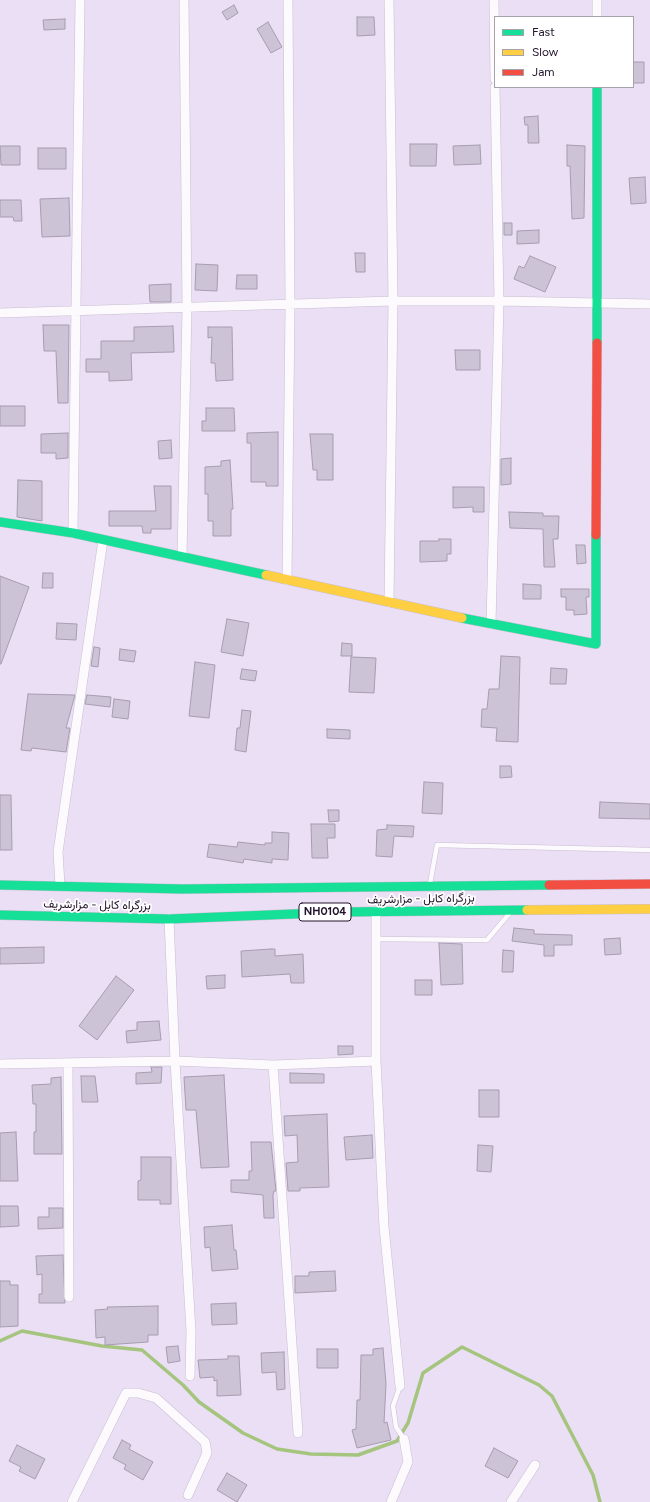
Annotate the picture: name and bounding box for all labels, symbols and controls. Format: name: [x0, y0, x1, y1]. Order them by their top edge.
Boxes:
legend: [494, 16, 634, 88]
text: Fast: [532, 25, 555, 39]
text: Slow: [532, 45, 558, 59]
text: Jam: [532, 65, 555, 79]
street label: بزرگراه کابل - مزارشریف: [367, 891, 475, 907]
street label: بزرگراه کابل - مزارشریف: [43, 897, 151, 913]
road number: NH0104: [299, 903, 351, 921]

